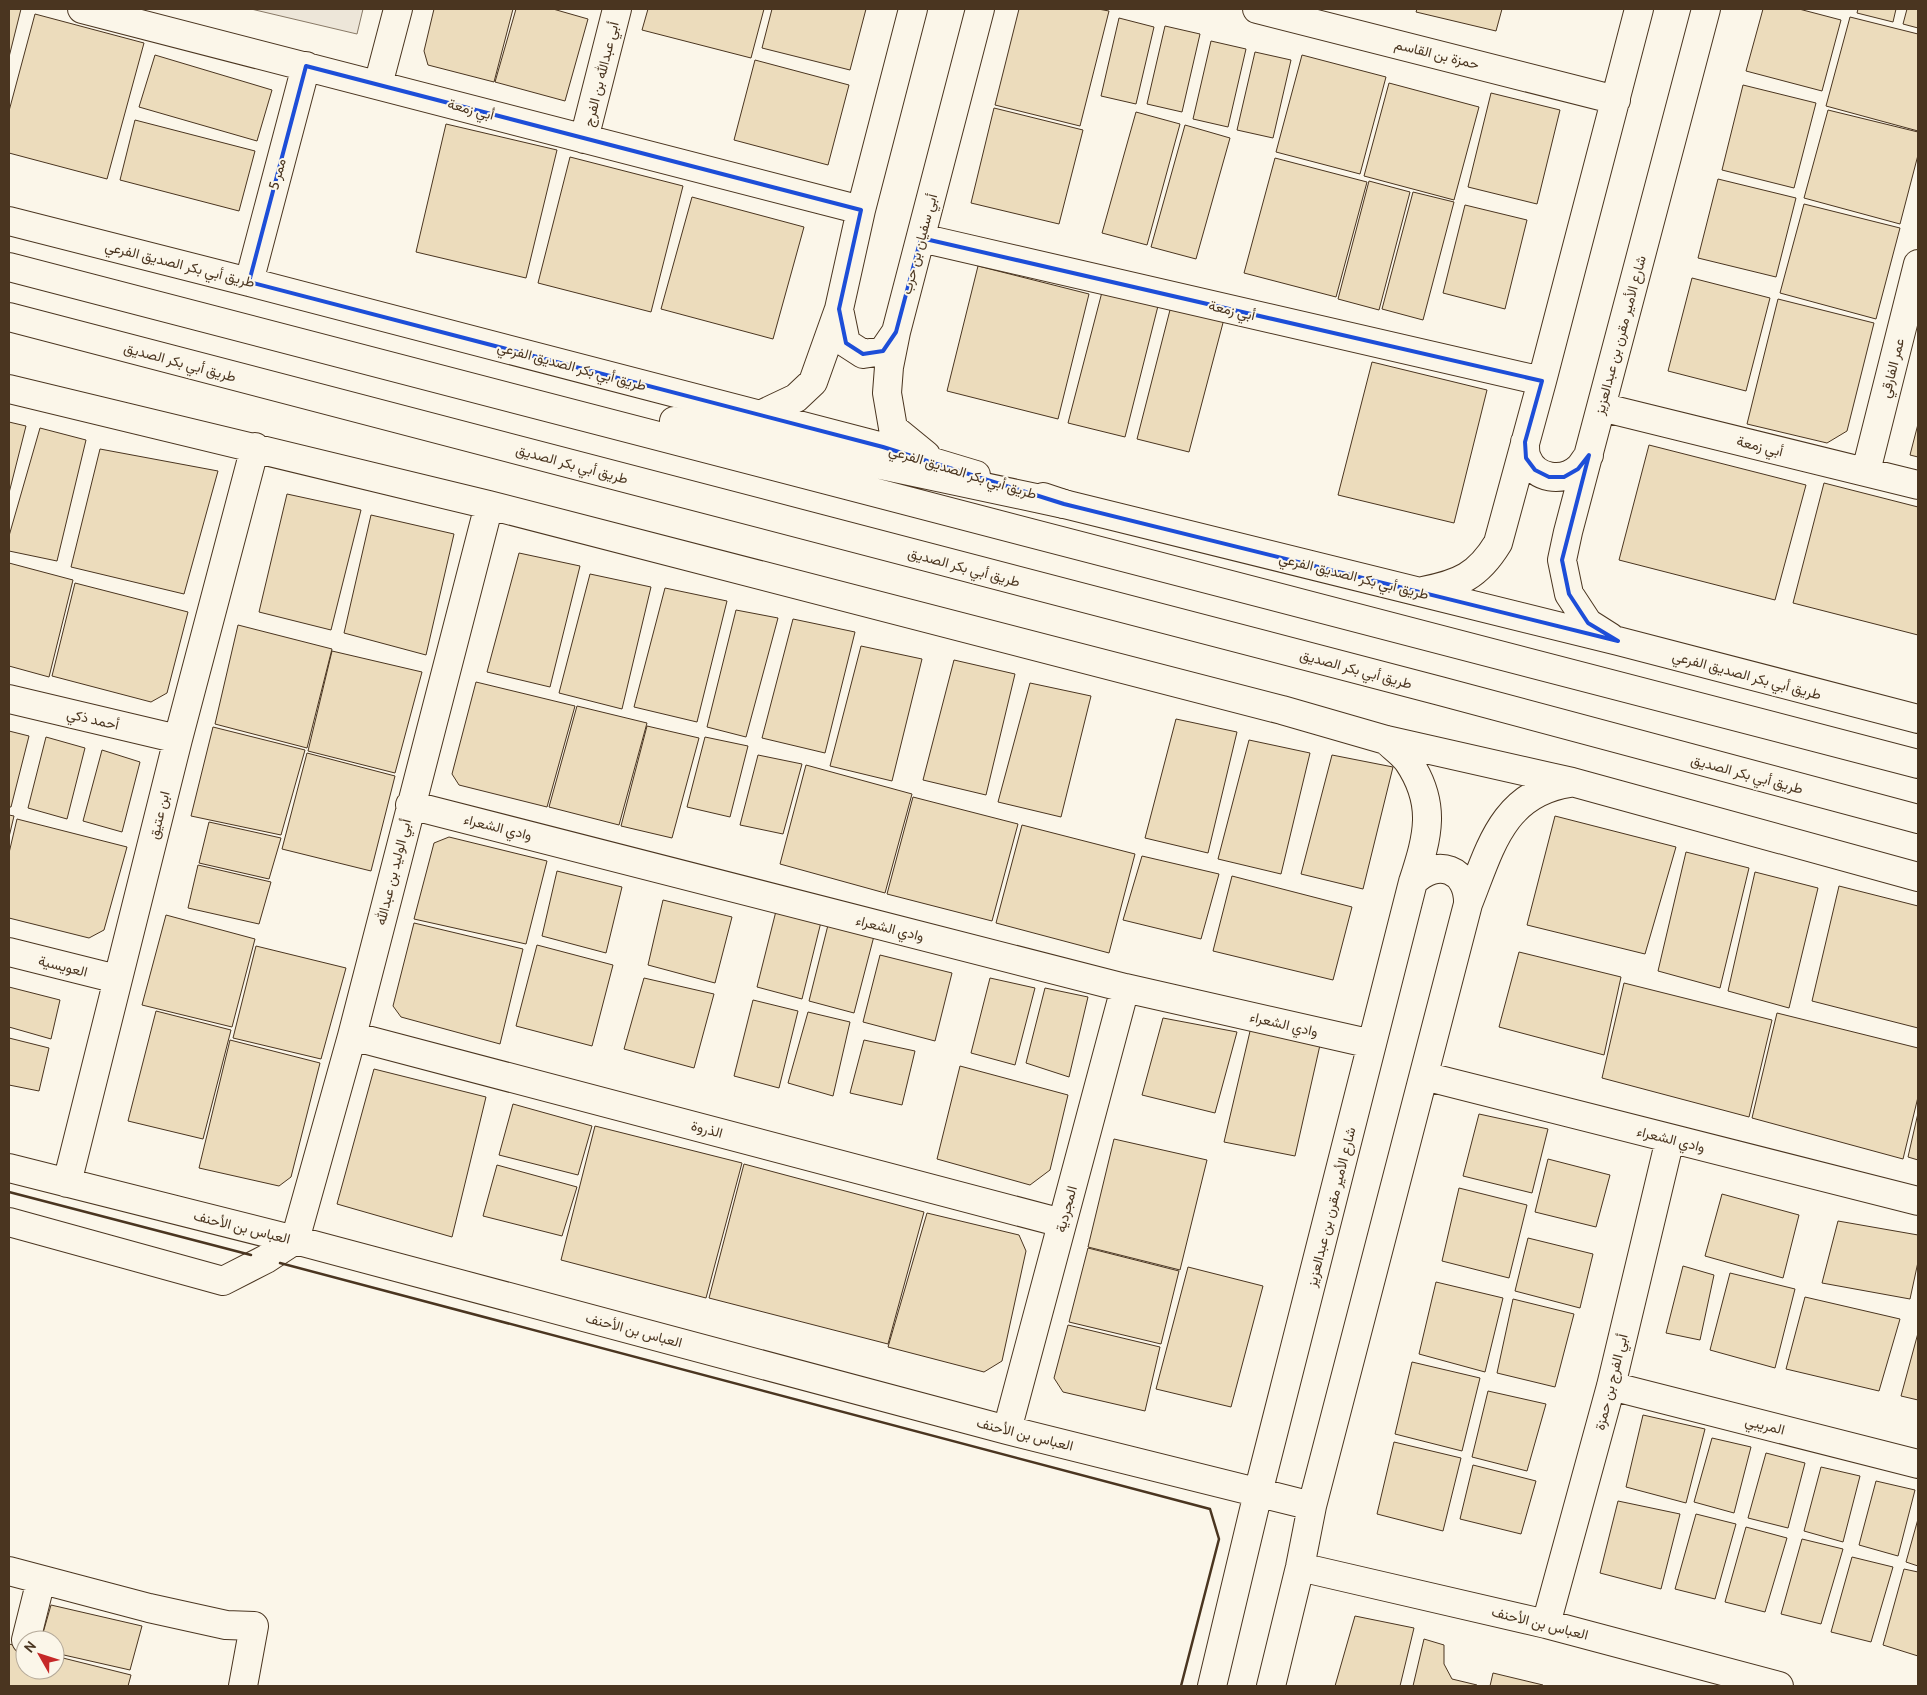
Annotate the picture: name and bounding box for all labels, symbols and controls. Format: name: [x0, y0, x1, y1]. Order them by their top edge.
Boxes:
street label: أبي عبدالله بن الفرج: [579, 20, 626, 129]
street label: حمزة بن القاسم: [1393, 35, 1481, 73]
street label: أبي زمعة: [445, 94, 496, 127]
street label: ممر 5: [264, 156, 290, 192]
street label: أبي سفيان بن حرب: [897, 192, 944, 297]
street label: طريق أبي بكر الصديق الفرعي: [103, 237, 257, 294]
street label: شارع الأمير مقرن بن عبدالعزيز: [1590, 253, 1652, 418]
street label: أبي زمعة: [1206, 296, 1257, 327]
street label: عمر الفارقي: [1876, 336, 1911, 401]
street label: طريق أبي بكر الصديق الفرعي: [495, 337, 649, 397]
street label: طريق أبي بكر الصديق: [121, 338, 238, 389]
street label: أبي زمعة: [1734, 432, 1785, 463]
street label: طريق أبي بكر الصديق: [513, 440, 630, 491]
street label: طريق أبي بكر الصديق الفرعي: [886, 441, 1039, 506]
street label: طريق أبي بكر الصديق: [905, 543, 1022, 594]
street label: طريق أبي بكر الصديق الفرعي: [1277, 549, 1431, 606]
street label: طريق أبي بكر الصديق: [1297, 645, 1414, 696]
street label: طريق أبي بكر الصديق الفرعي: [1670, 646, 1824, 706]
street label: أحمد ذكي: [64, 704, 121, 737]
street label: طريق أبي بكر الصديق: [1688, 750, 1805, 801]
street label: ابن عتيق: [144, 789, 174, 841]
street label: وادي الشعراء: [461, 810, 534, 847]
street label: أبي الوليد بن عبدالله: [371, 817, 418, 928]
street label: وادي الشعراء: [853, 911, 926, 948]
street label: العويسية: [37, 951, 89, 981]
street label: وادي الشعراء: [1247, 1007, 1320, 1044]
street label: الذروة: [689, 1116, 725, 1142]
street label: وادي الشعراء: [1634, 1122, 1707, 1159]
street label: شارع الأمير مقرن بن عبدالعزيز: [1302, 1125, 1362, 1290]
street label: المجردية: [1051, 1184, 1081, 1234]
street label: العباس بن الأحنف: [192, 1206, 292, 1248]
street label: العباس بن الأحنف: [584, 1308, 684, 1352]
street label: أبي الفرج بن حمزة: [1590, 1332, 1635, 1433]
street label: المريبي: [1743, 1411, 1787, 1442]
street label: العباس بن الأحنف: [975, 1413, 1075, 1455]
street label: العباس بن الأحنف: [1490, 1602, 1590, 1644]
north arrow: [15, 1630, 65, 1680]
text: N: [20, 1637, 40, 1656]

